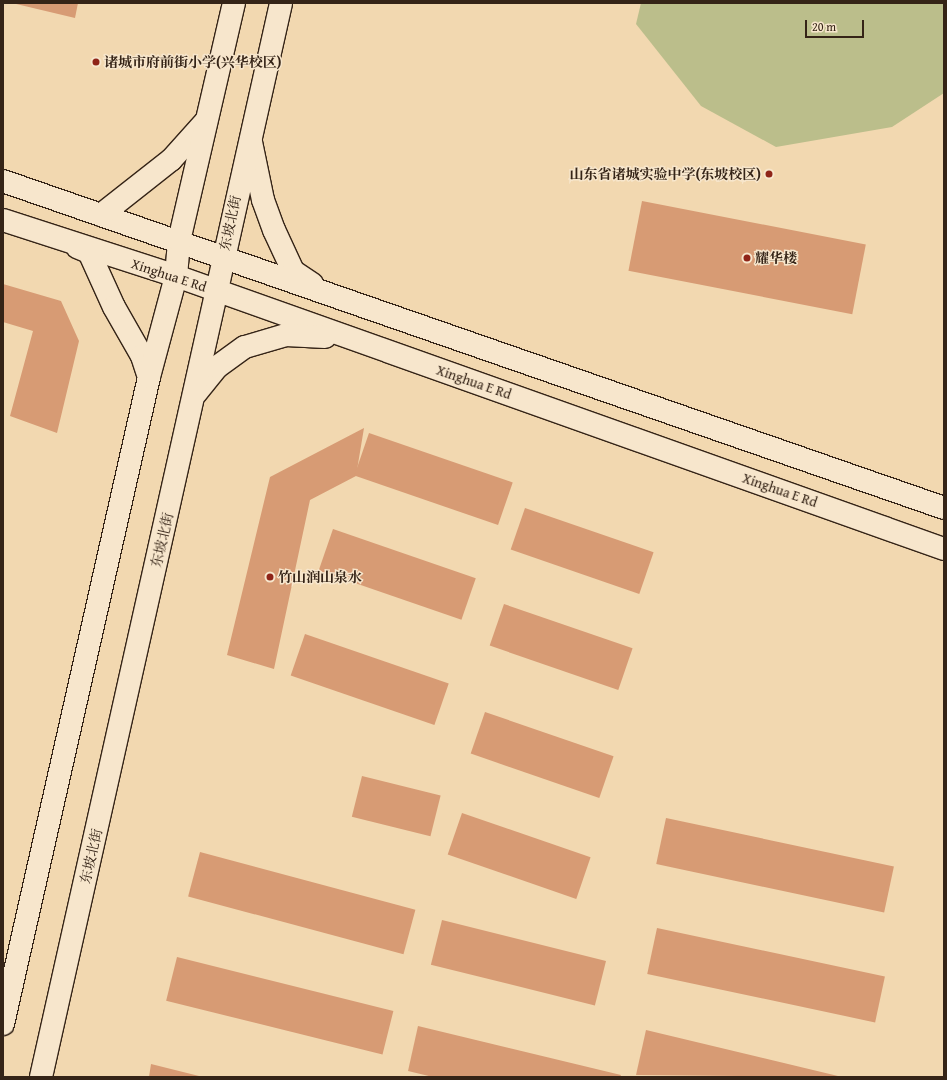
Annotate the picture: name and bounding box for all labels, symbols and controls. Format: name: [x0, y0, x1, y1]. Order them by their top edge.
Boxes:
scale bar: [807, 12, 866, 38]
text: 20 m: [812, 18, 836, 35]
place label: 诸城市府前街小学(兴华校区): [104, 54, 281, 70]
marker: 诸城市府前街小学(兴华校区): [91, 57, 101, 67]
place label: 山东省诸城实验中学(东坡校区): [570, 166, 761, 182]
marker: 山东省诸城实验中学(东坡校区): [764, 169, 774, 179]
street label: 东坡北街: [216, 194, 244, 252]
place label: 耀华楼: [755, 250, 797, 266]
marker: 耀华楼: [742, 253, 752, 263]
street label: Xinghua E Rd: [129, 255, 209, 295]
street label: Xinghua E Rd: [434, 361, 514, 403]
street label: Xinghua E Rd: [740, 469, 820, 511]
street label: 东坡北街: [148, 511, 176, 569]
place label: 竹山润山泉水: [278, 569, 362, 585]
marker: 竹山润山泉水: [265, 572, 275, 582]
street label: 东坡北街: [77, 827, 105, 885]

